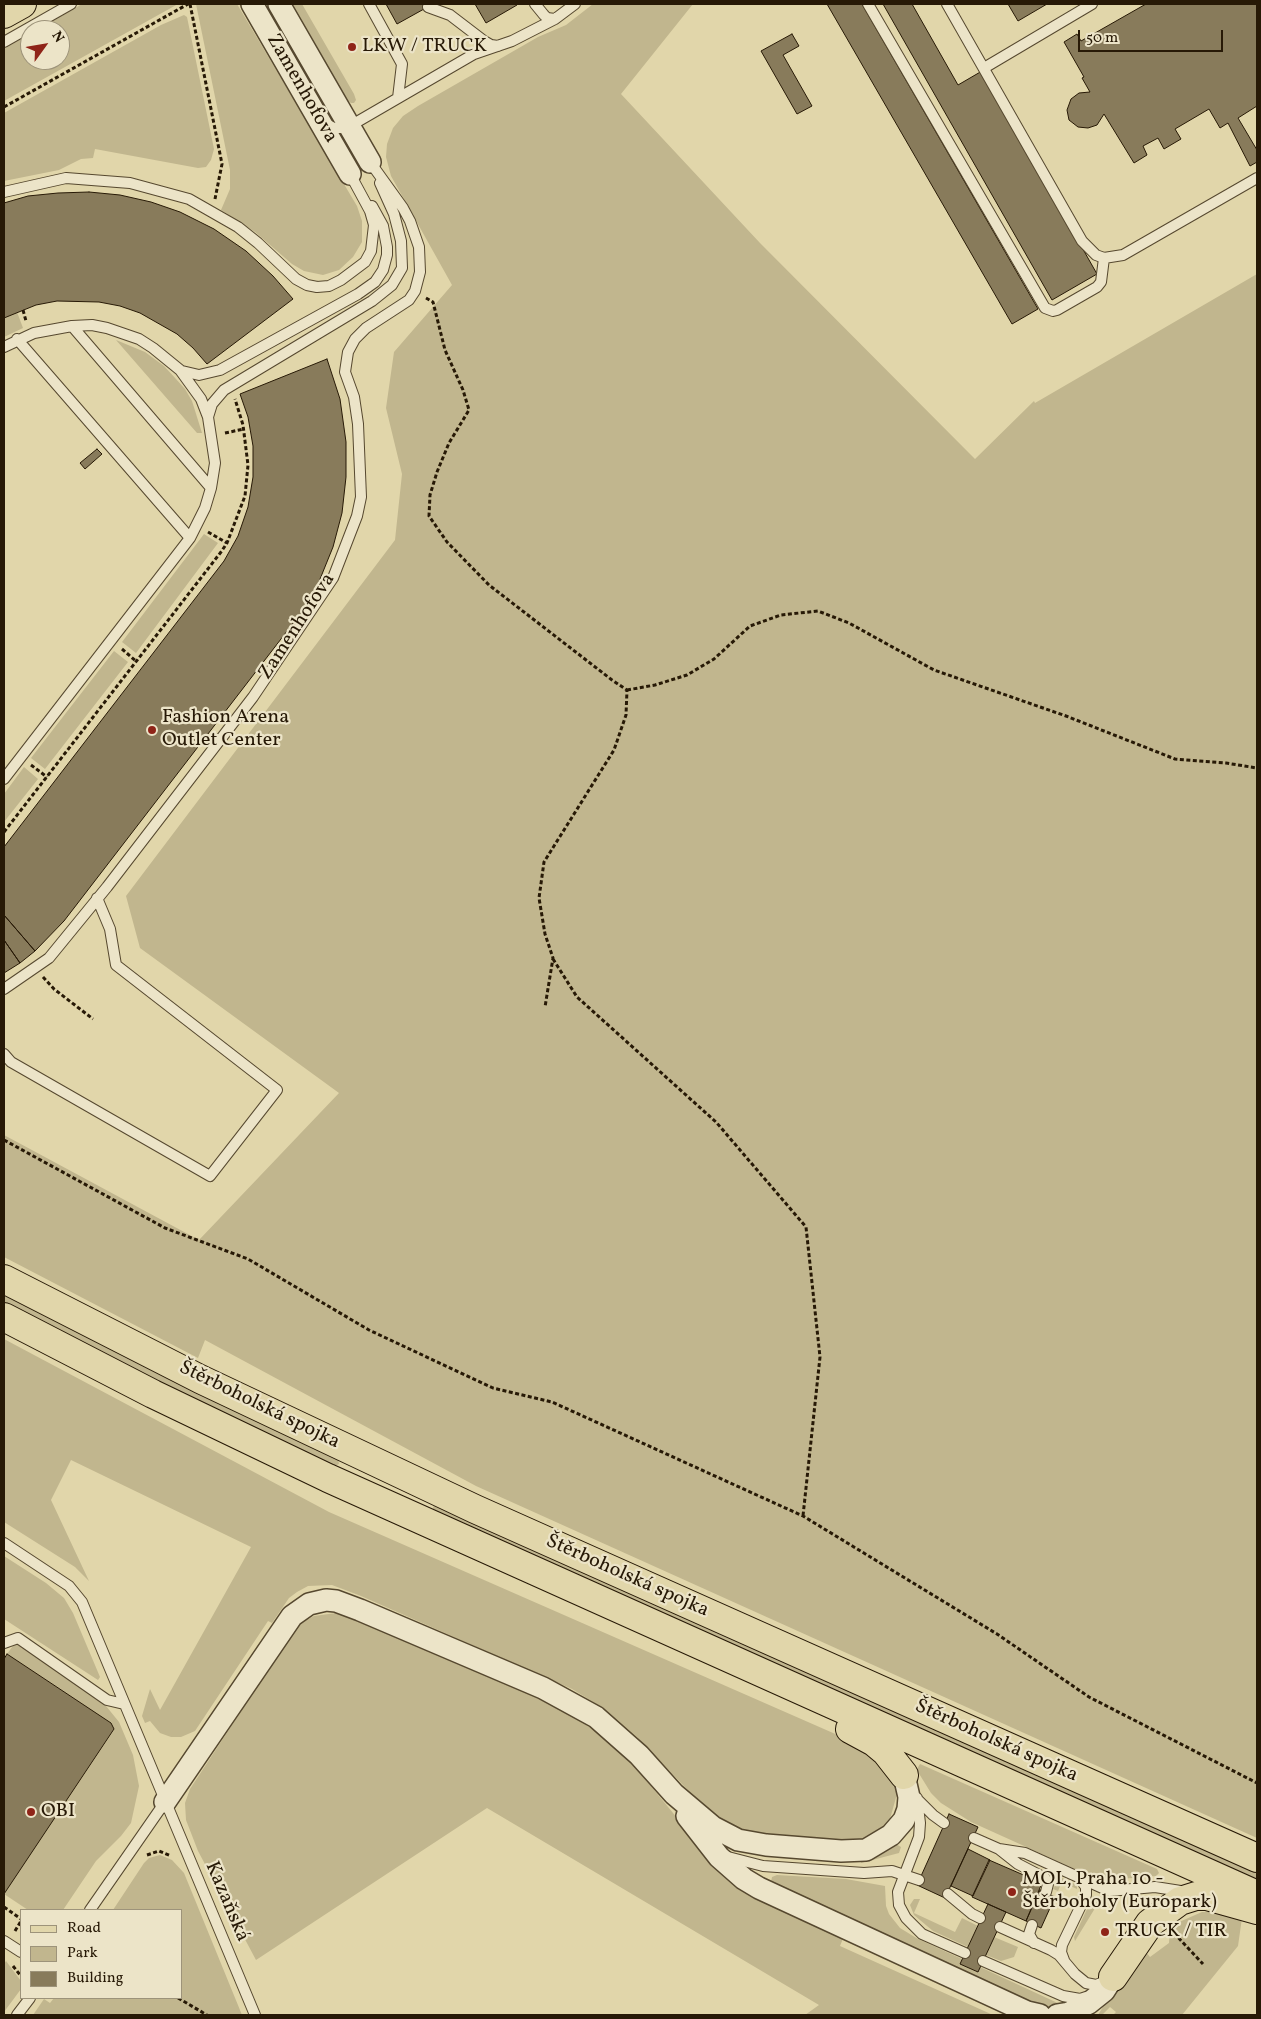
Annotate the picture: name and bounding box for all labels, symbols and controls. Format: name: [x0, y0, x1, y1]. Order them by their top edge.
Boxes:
north arrow: [20, 20, 70, 70]
scale bar: [1081, 20, 1226, 52]
text: N: [47, 28, 68, 47]
text: 50 m: [1086, 28, 1118, 49]
street label: Zamenhofova: [260, 30, 342, 148]
place label: LKW / TRUCK: [362, 35, 487, 59]
marker: LKW / TRUCK: [346, 41, 358, 53]
street label: Zamenhofova: [255, 569, 341, 685]
place label: Fashion Arena Outlet Center: [162, 706, 289, 753]
marker: Fashion Arena Outlet Center: [146, 724, 158, 736]
street label: Štěrboholská spojka: [175, 1357, 343, 1455]
street label: Štěrboholská spojka: [542, 1530, 712, 1624]
street label: Štěrboholská spojka: [911, 1695, 1081, 1789]
place label: OBI: [41, 1800, 75, 1824]
marker: OBI: [25, 1806, 37, 1818]
street label: Kazaňská: [198, 1858, 254, 1946]
place label: MOL, Praha 10 - Štěrboholy (Europark): [1022, 1868, 1217, 1915]
marker: MOL, Praha 10 - Štěrboholy (Europark): [1006, 1886, 1018, 1898]
legend: [20, 1909, 182, 1999]
text: Road: [67, 1918, 101, 1939]
place label: TRUCK / TIR: [1115, 1920, 1227, 1944]
marker: TRUCK / TIR: [1099, 1926, 1111, 1938]
text: Park: [67, 1943, 98, 1964]
text: Building: [67, 1968, 123, 1989]

